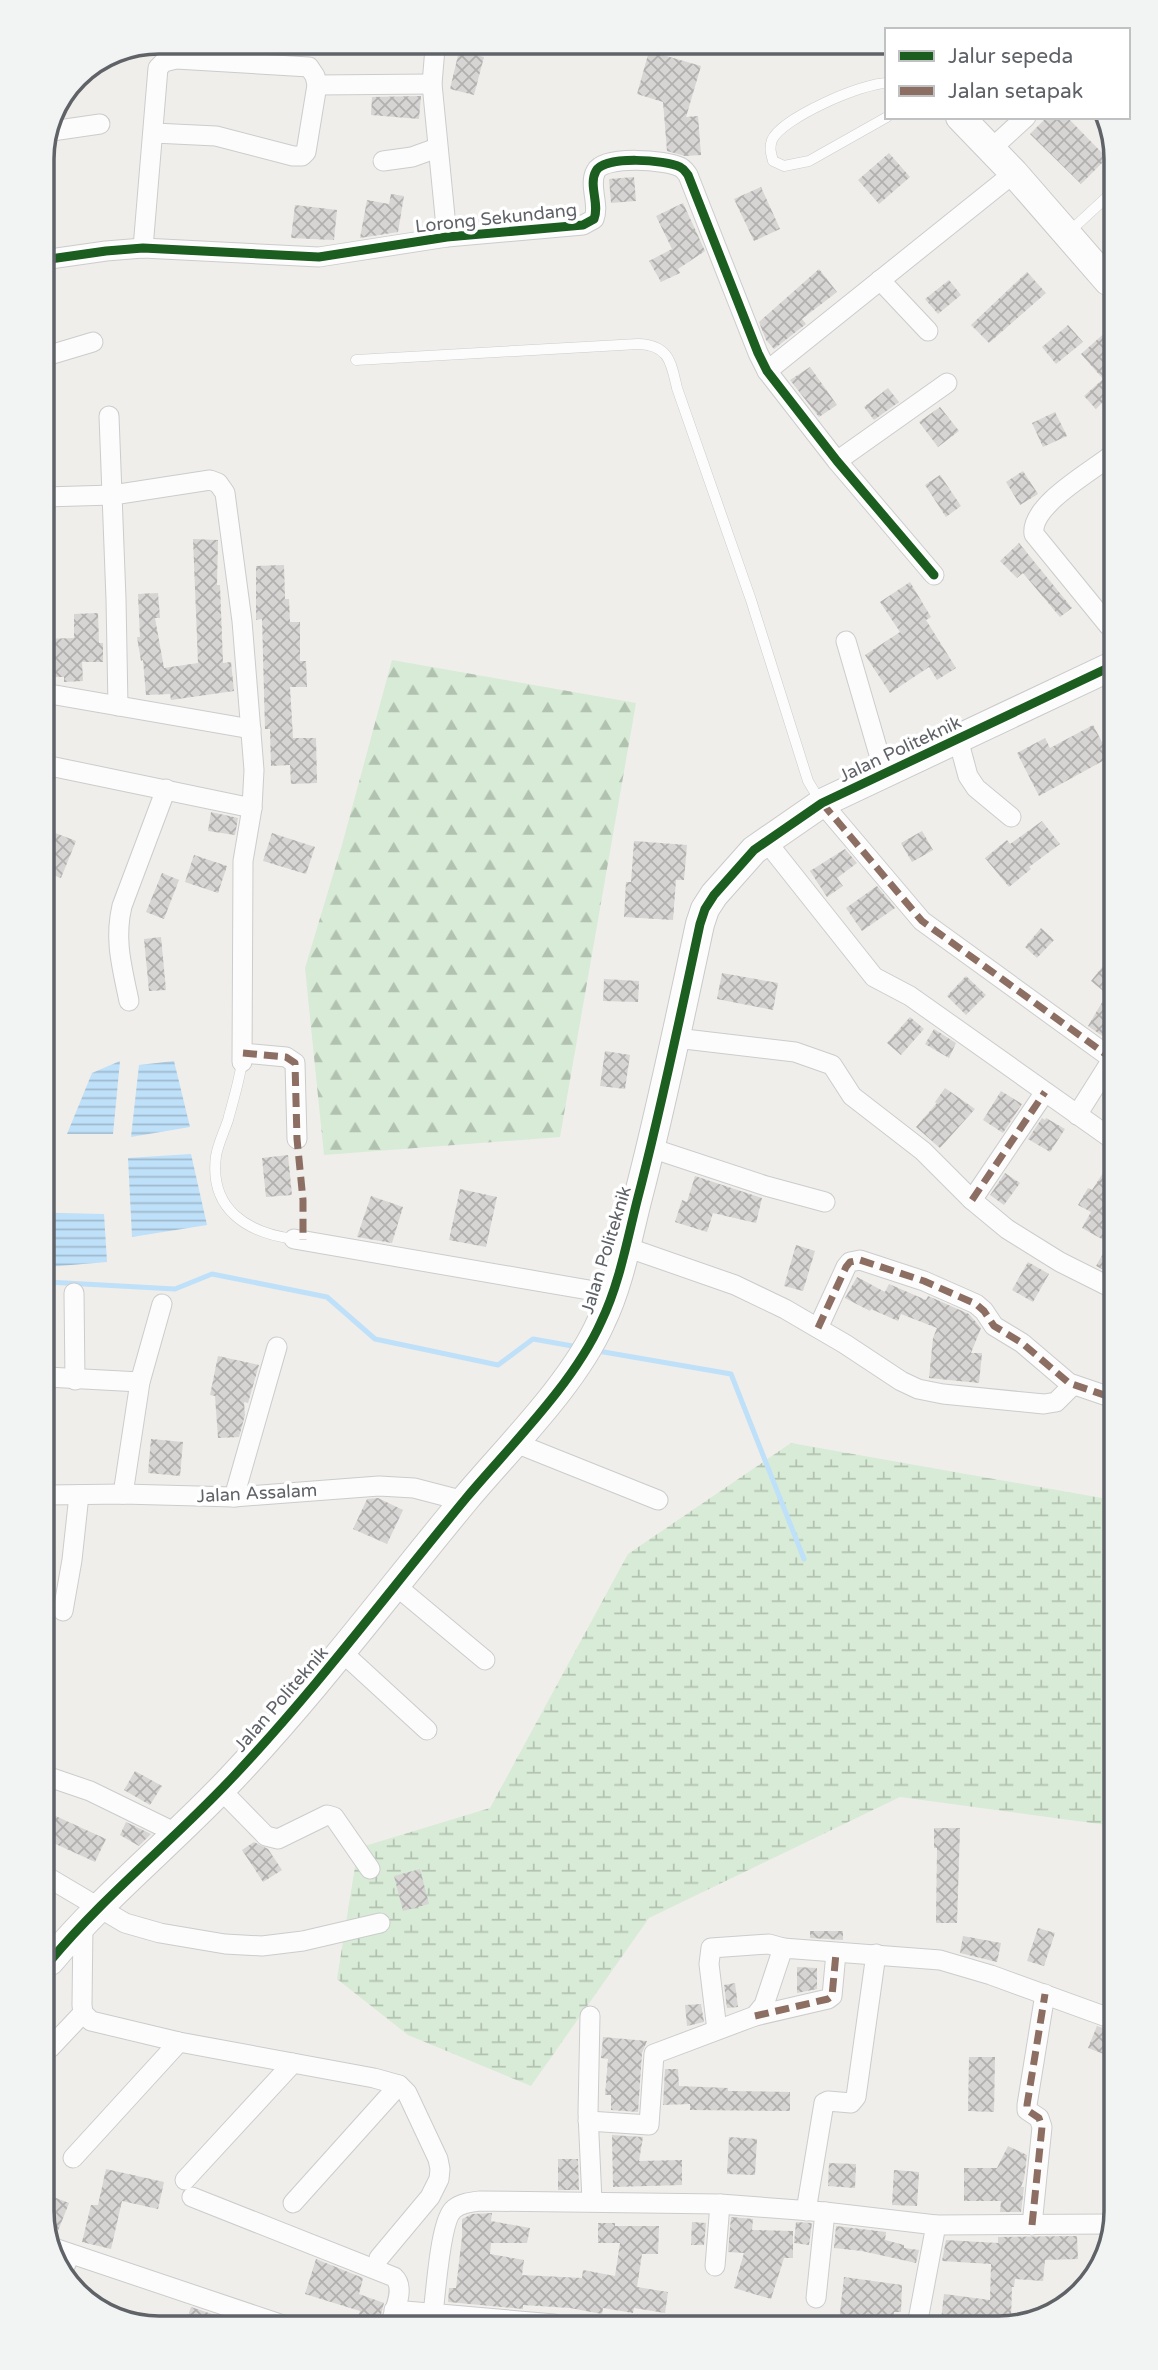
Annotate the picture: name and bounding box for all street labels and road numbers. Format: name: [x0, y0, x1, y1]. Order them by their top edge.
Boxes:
street label: Lorong Sekundang: [414, 199, 578, 237]
street label: Jalan Politeknik: [835, 711, 965, 787]
street label: Jalan Politeknik: [576, 1183, 636, 1317]
street label: Jalan Assalam: [196, 1479, 318, 1507]
street label: Jalan Politeknik: [229, 1642, 333, 1756]

